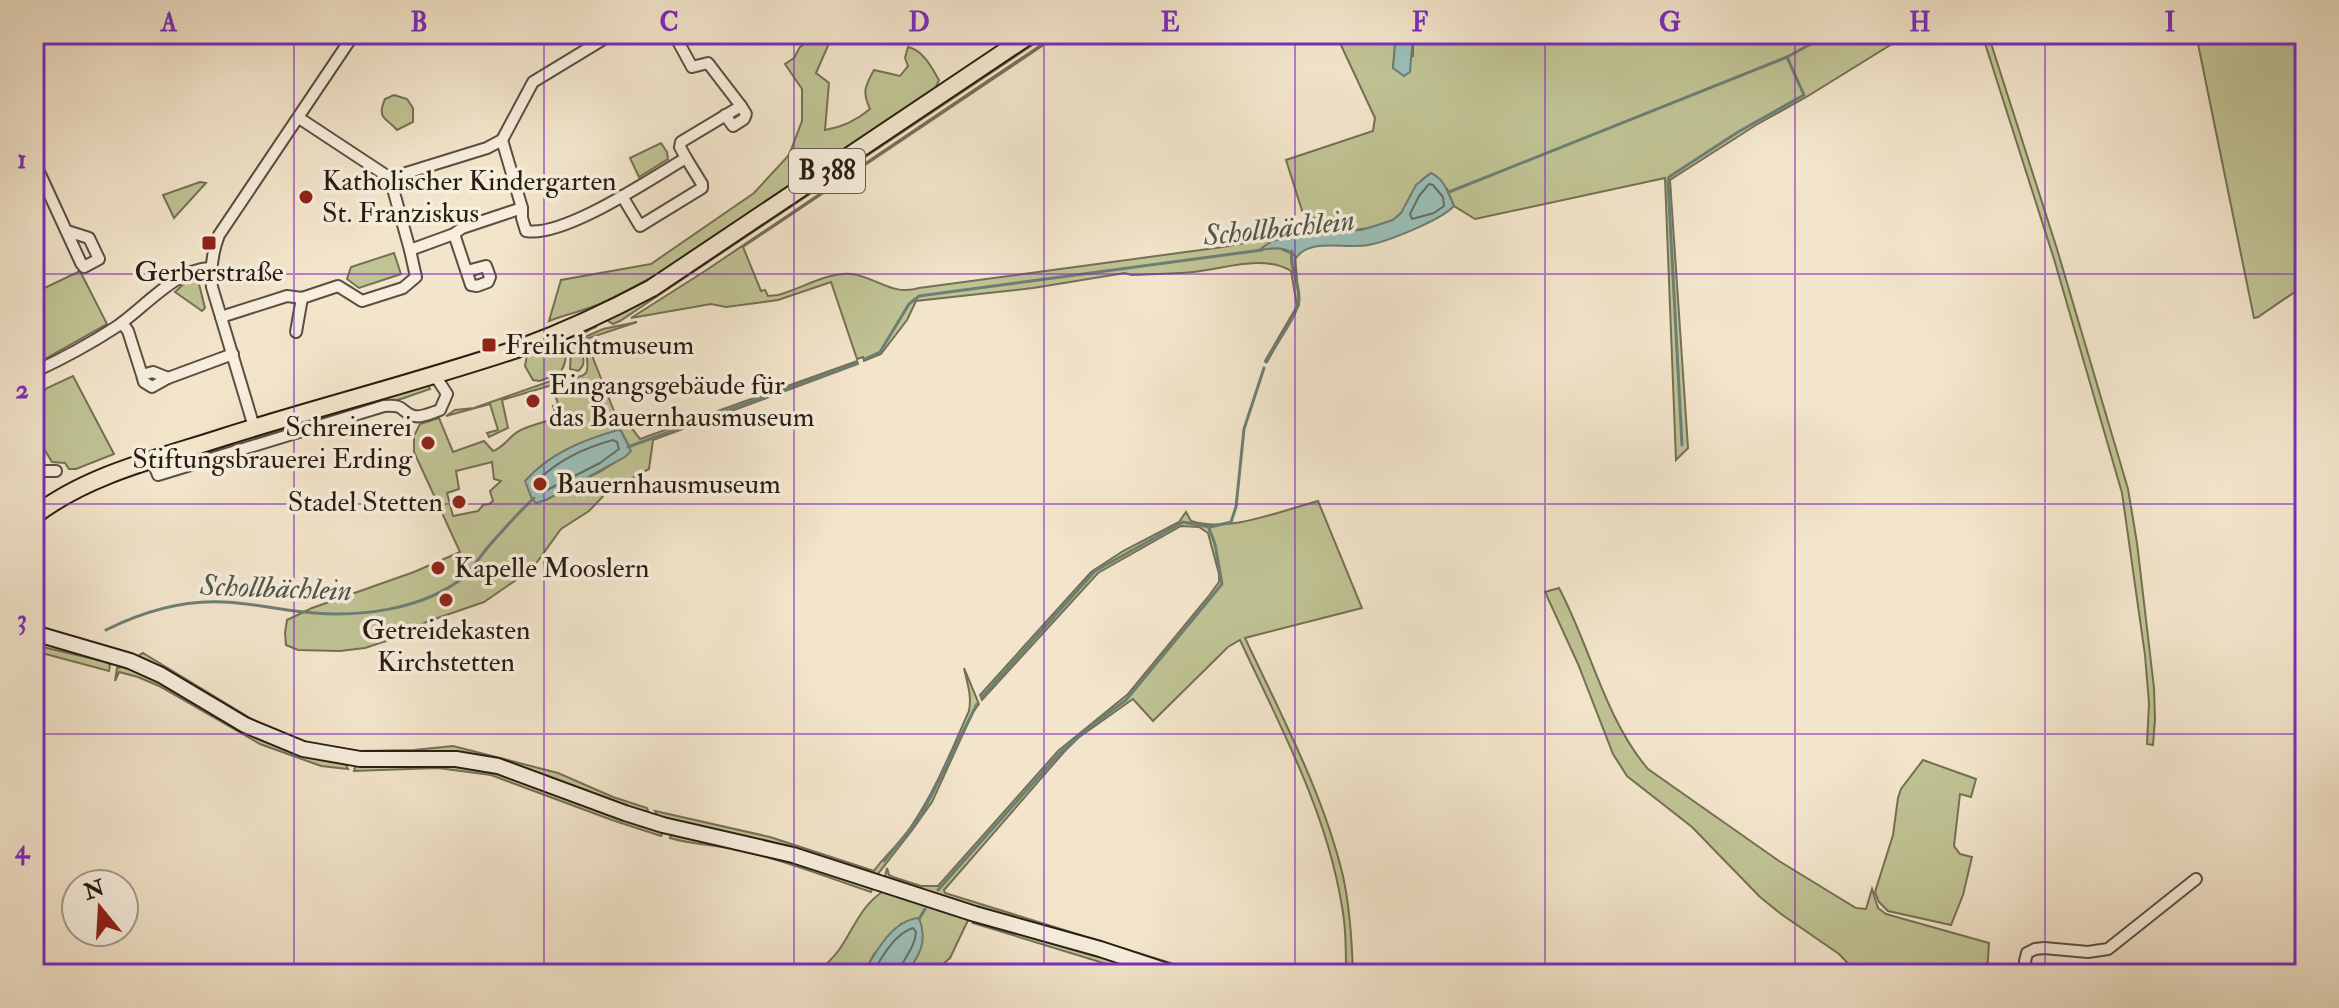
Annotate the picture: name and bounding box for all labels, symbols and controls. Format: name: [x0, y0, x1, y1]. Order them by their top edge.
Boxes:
text: A: [160, 7, 178, 39]
text: B: [410, 7, 428, 39]
text: C: [659, 7, 679, 39]
text: D: [908, 7, 930, 39]
text: E: [1161, 7, 1180, 39]
text: F: [1412, 7, 1429, 39]
text: G: [1659, 7, 1681, 39]
text: H: [1909, 7, 1931, 39]
text: I: [2165, 7, 2175, 39]
text: 1: [17, 144, 27, 176]
road number: B 388: [789, 149, 865, 193]
place label: Katholischer Kindergarten St. Franziskus: [322, 164, 617, 231]
marker: Katholischer Kindergarten St. Franziskus: [297, 188, 315, 206]
water label: Schollbächlein: [1200, 202, 1357, 254]
marker: Gerberstraße: [200, 234, 218, 252]
place label: Gerberstraße: [135, 255, 284, 290]
place label: Freilichtmuseum: [505, 328, 695, 363]
marker: Freilichtmuseum: [480, 336, 498, 354]
place label: Eingangsgebäude für das Bauernhausmuseum: [549, 368, 815, 435]
text: 2: [15, 374, 29, 406]
marker: Eingangsgebäude für das Bauernhausmuseum: [524, 392, 542, 410]
place label: Schreinerei Stiftungsbrauerei Erding: [132, 410, 413, 477]
marker: Schreinerei Stiftungsbrauerei Erding: [419, 434, 437, 452]
place label: Bauernhausmuseum: [556, 467, 781, 502]
marker: Bauernhausmuseum: [531, 475, 549, 493]
place label: Stadel Stetten: [288, 485, 443, 520]
marker: Stadel Stetten: [450, 493, 468, 511]
place label: Kapelle Mooslern: [454, 551, 649, 586]
marker: Kapelle Mooslern: [429, 559, 447, 577]
water label: Schollbächlein: [198, 567, 353, 609]
marker: Getreidekasten Kirchstetten: [437, 591, 455, 609]
text: 3: [17, 604, 27, 636]
place label: Getreidekasten Kirchstetten: [362, 613, 530, 680]
text: 4: [14, 834, 31, 866]
north arrow: [60, 868, 140, 948]
text: N: [79, 873, 108, 907]

